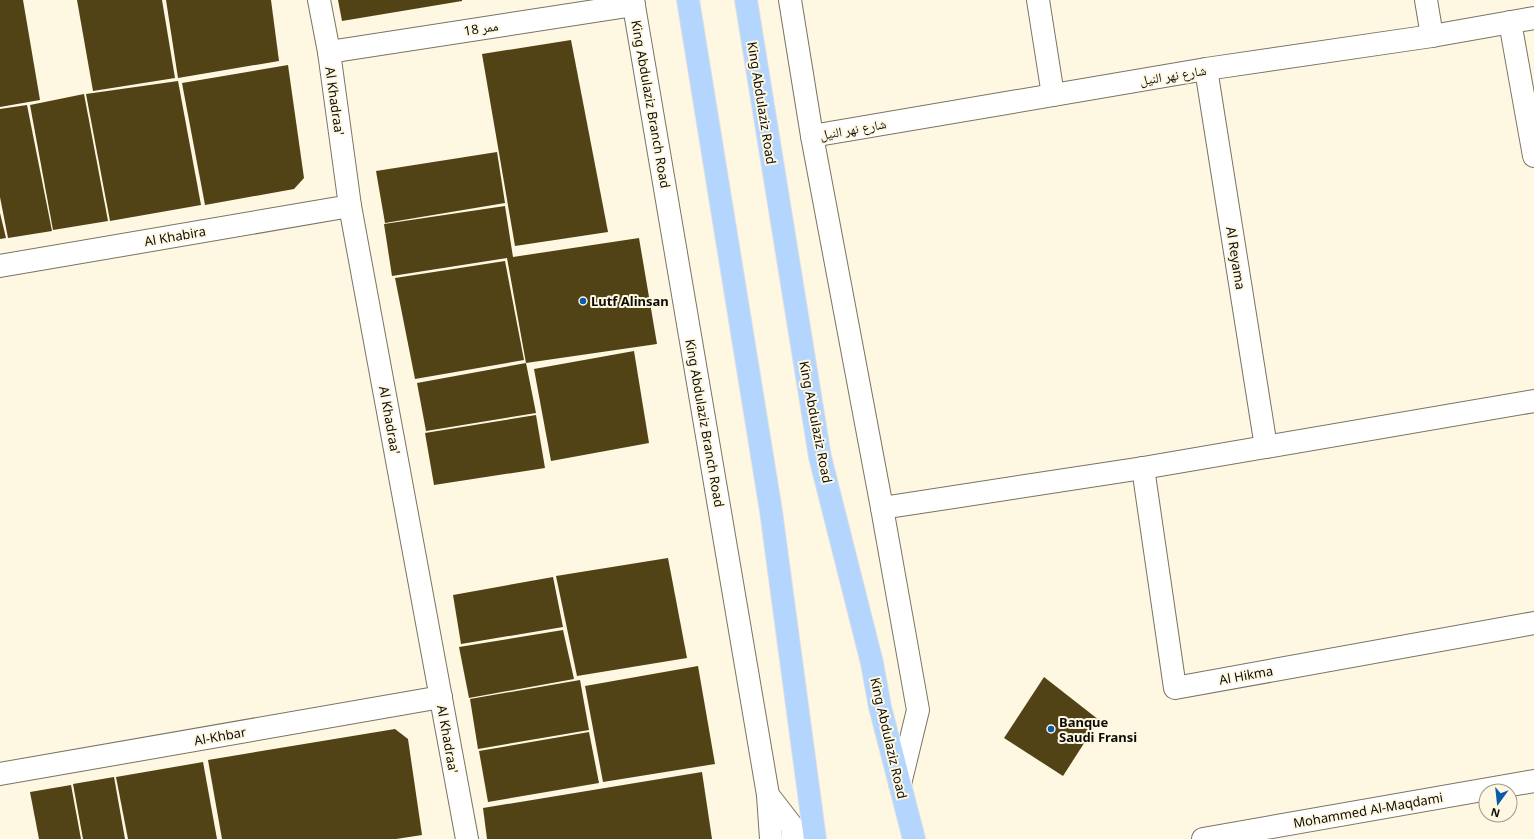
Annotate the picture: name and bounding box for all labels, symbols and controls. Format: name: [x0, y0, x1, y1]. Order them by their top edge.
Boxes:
street label: ممر 18: [462, 16, 500, 40]
street label: King Abdulaziz Branch Road: [627, 18, 675, 190]
street label: King Abdulaziz Road: [743, 40, 781, 166]
street label: شارع نهر النيل: [1138, 61, 1208, 90]
street label: Al Khadraa': [321, 66, 349, 136]
street label: شارع نهر النيل: [818, 114, 888, 145]
street label: Al Khabira: [143, 222, 207, 250]
street label: Al Reyama: [1222, 225, 1250, 291]
place label: Lutf Alinsan: [591, 292, 669, 310]
marker: Lutf Alinsan: [578, 296, 588, 306]
street label: King Abdulaziz Branch Road: [681, 337, 729, 509]
street label: King Abdulaziz Road: [795, 359, 837, 485]
street label: Al Khadraa': [375, 385, 405, 456]
street label: Al Hikma: [1218, 661, 1274, 689]
street label: King Abdulaziz Road: [866, 676, 912, 800]
street label: Al Khadraa': [433, 704, 463, 775]
place label: Banque Saudi Fransi: [1059, 713, 1137, 746]
street label: Al-Khbar: [193, 722, 248, 749]
marker: Banque Saudi Fransi: [1046, 724, 1056, 734]
north arrow: [1478, 783, 1518, 823]
street label: Mohammed Al-Maqdami: [1292, 788, 1444, 832]
text: N: [1489, 805, 1502, 822]

